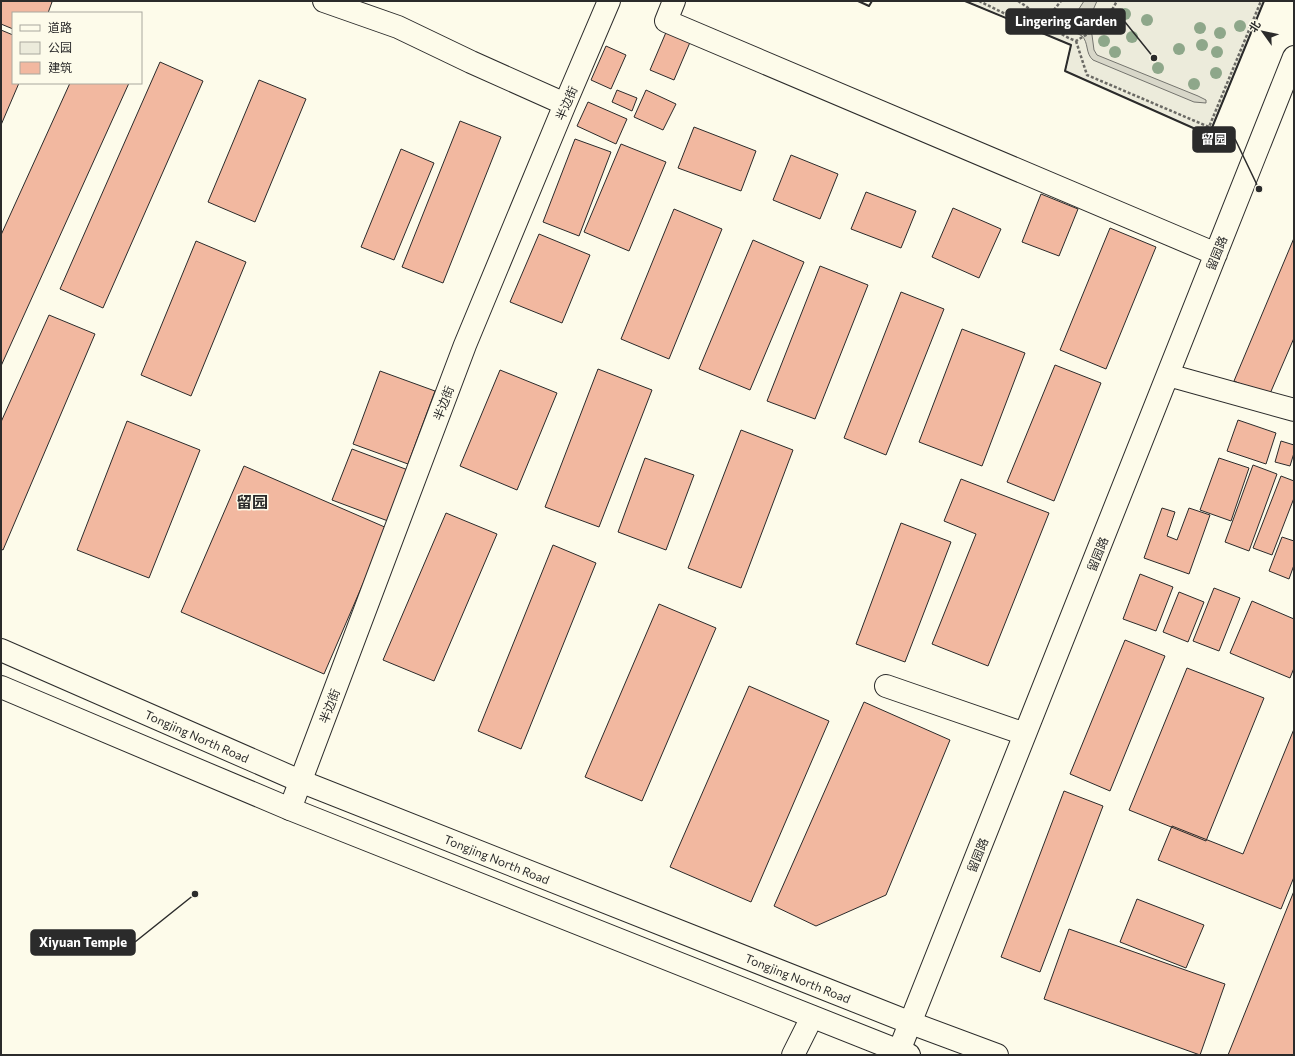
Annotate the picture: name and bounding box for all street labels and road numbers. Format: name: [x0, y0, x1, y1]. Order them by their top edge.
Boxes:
street label: 半边街: [553, 84, 579, 122]
street label: 留园路: [1203, 234, 1229, 272]
street label: 半边街: [430, 384, 456, 422]
street label: 留园路: [1084, 535, 1110, 573]
street label: 半边街: [316, 687, 342, 725]
street label: Tongjing North Road: [143, 707, 251, 765]
street label: Tongjing North Road: [442, 831, 552, 887]
street label: 留园路: [964, 836, 990, 874]
street label: Tongjing North Road: [743, 950, 853, 1006]

